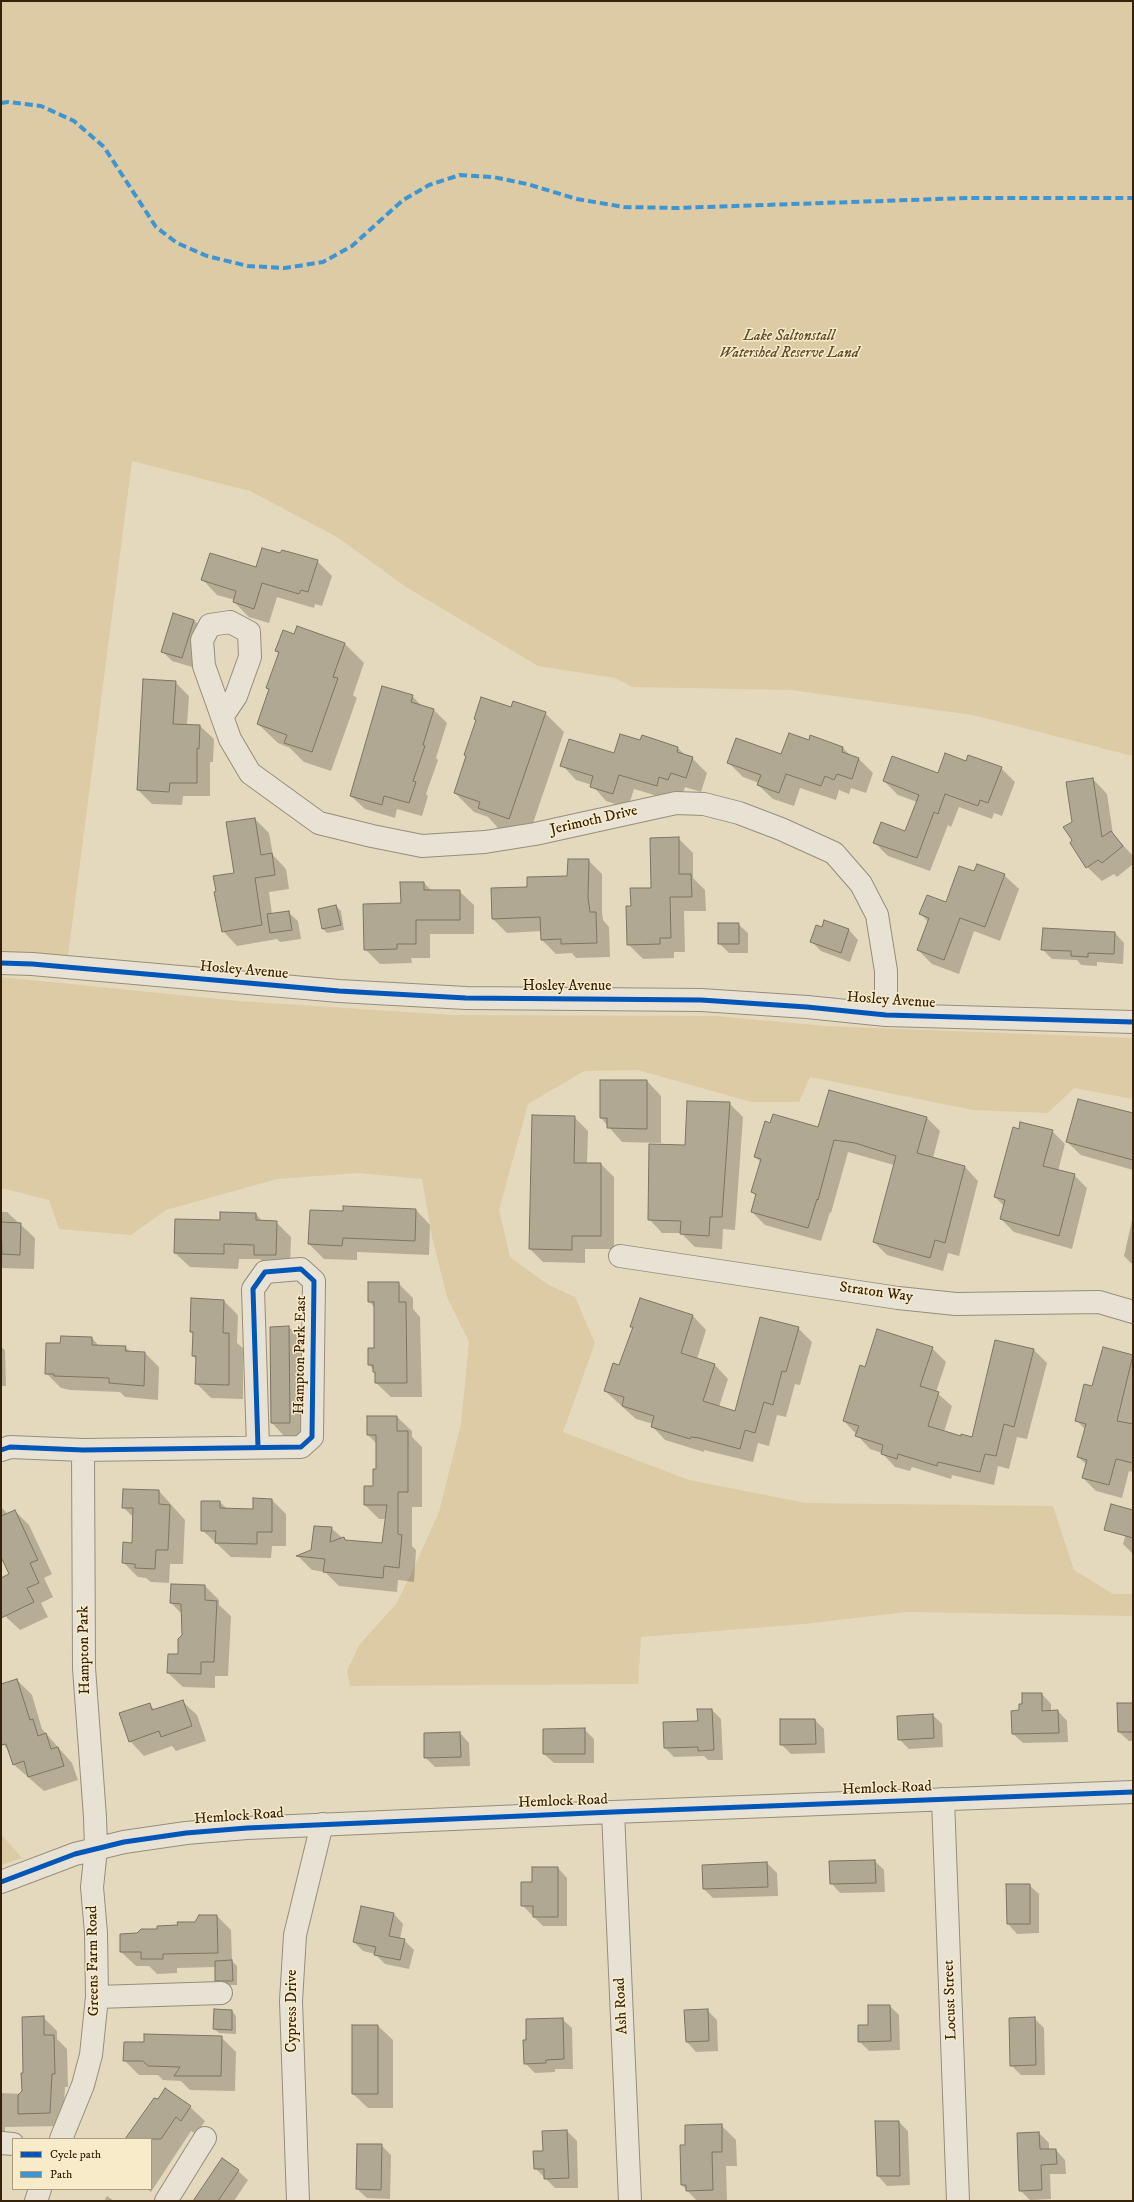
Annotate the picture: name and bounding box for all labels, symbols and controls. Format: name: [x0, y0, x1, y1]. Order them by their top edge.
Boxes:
park label: Lake Saltonstall Watershed Reserve Land: [719, 328, 859, 363]
street label: Jerimoth Drive: [549, 802, 639, 840]
street label: Hosley Avenue: [199, 958, 289, 984]
street label: Hosley Avenue: [523, 978, 611, 996]
street label: Hosley Avenue: [846, 989, 936, 1013]
street label: Straton Way: [838, 1279, 914, 1307]
street label: Hampton Park East: [291, 1295, 311, 1415]
street label: Hampton Park: [75, 1605, 95, 1695]
street label: Hemlock Road: [842, 1778, 932, 1800]
street label: Hemlock Road: [518, 1791, 608, 1813]
street label: Hemlock Road: [194, 1805, 284, 1829]
street label: Greens Farm Road: [84, 1905, 104, 2017]
street label: Locust Street: [941, 1960, 961, 2040]
street label: Cypress Drive: [284, 1970, 302, 2052]
street label: Ash Road: [612, 1977, 632, 2035]
legend: [12, 2138, 152, 2190]
text: Cycle path: [50, 2147, 101, 2162]
text: Path: [50, 2167, 72, 2182]

